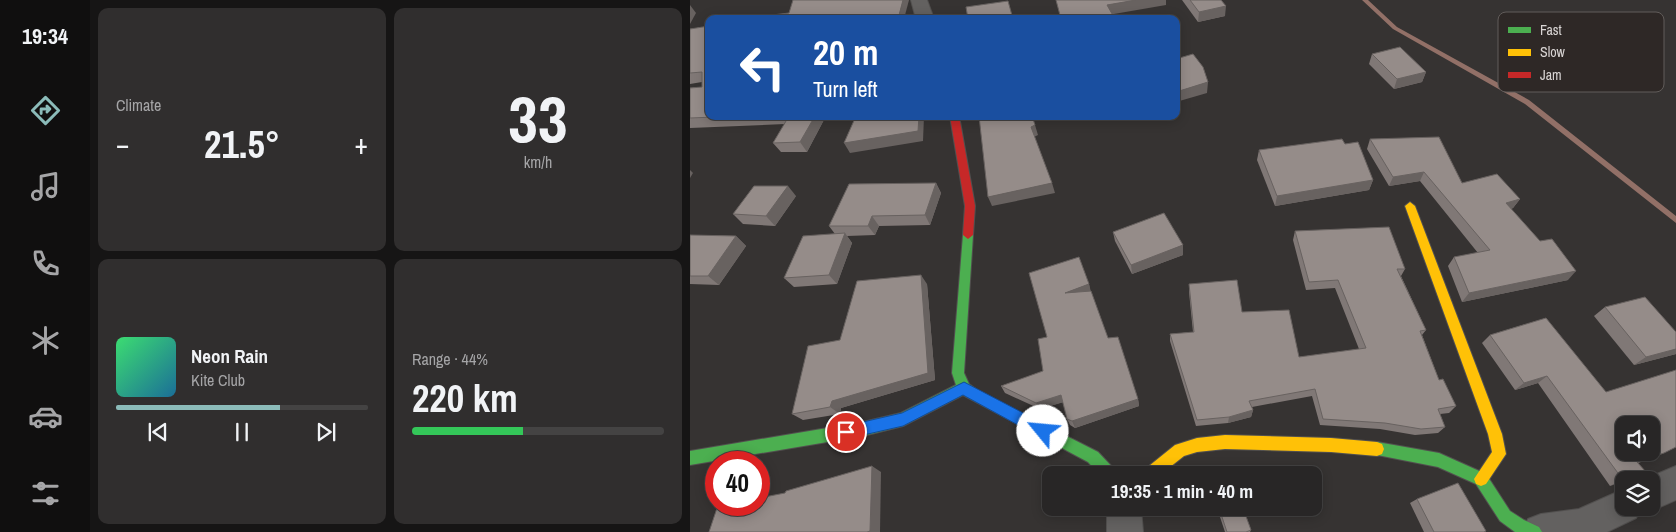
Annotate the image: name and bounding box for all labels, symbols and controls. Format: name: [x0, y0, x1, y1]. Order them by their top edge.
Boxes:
legend: [1498, 12, 1664, 92]
text: 19:34: [22, 21, 68, 51]
text: Fast: [1540, 21, 1562, 39]
text: 20 m: [813, 29, 878, 76]
icon: left: [730, 35, 795, 100]
text: Slow: [1540, 43, 1566, 61]
text: Jam: [1540, 66, 1562, 84]
text: Turn left: [813, 74, 878, 104]
text: 33: [508, 75, 568, 162]
icon: directions: [28, 93, 63, 128]
text: Climate: [116, 94, 161, 116]
text: 21.5°: [204, 119, 280, 170]
text: −: [116, 125, 129, 163]
text: +: [355, 125, 368, 163]
text: km/h: [524, 151, 552, 173]
icon: music: [28, 169, 63, 204]
icon: phone: [28, 246, 63, 281]
icon: climate: [28, 323, 63, 358]
text: Neon Rain: [191, 343, 268, 369]
text: Range · 44%: [412, 348, 488, 370]
text: Kite Club: [191, 369, 245, 391]
text: 220 km: [412, 373, 518, 424]
icon: car: [28, 399, 63, 434]
position arrow: [1016, 404, 1068, 456]
pin: [825, 411, 867, 453]
map controls: [1615, 416, 1660, 516]
button: sound: [1615, 416, 1660, 461]
icon: previous: [144, 418, 172, 446]
icon: pause: [228, 418, 256, 446]
icon: next: [312, 418, 340, 446]
icon: arrive: [832, 418, 860, 446]
speed limit sign: 40: [705, 451, 770, 516]
button: layers: [1615, 471, 1660, 516]
icon: filters: [28, 476, 63, 511]
text: 19:35 · 1 min · 40 m: [1111, 478, 1253, 504]

